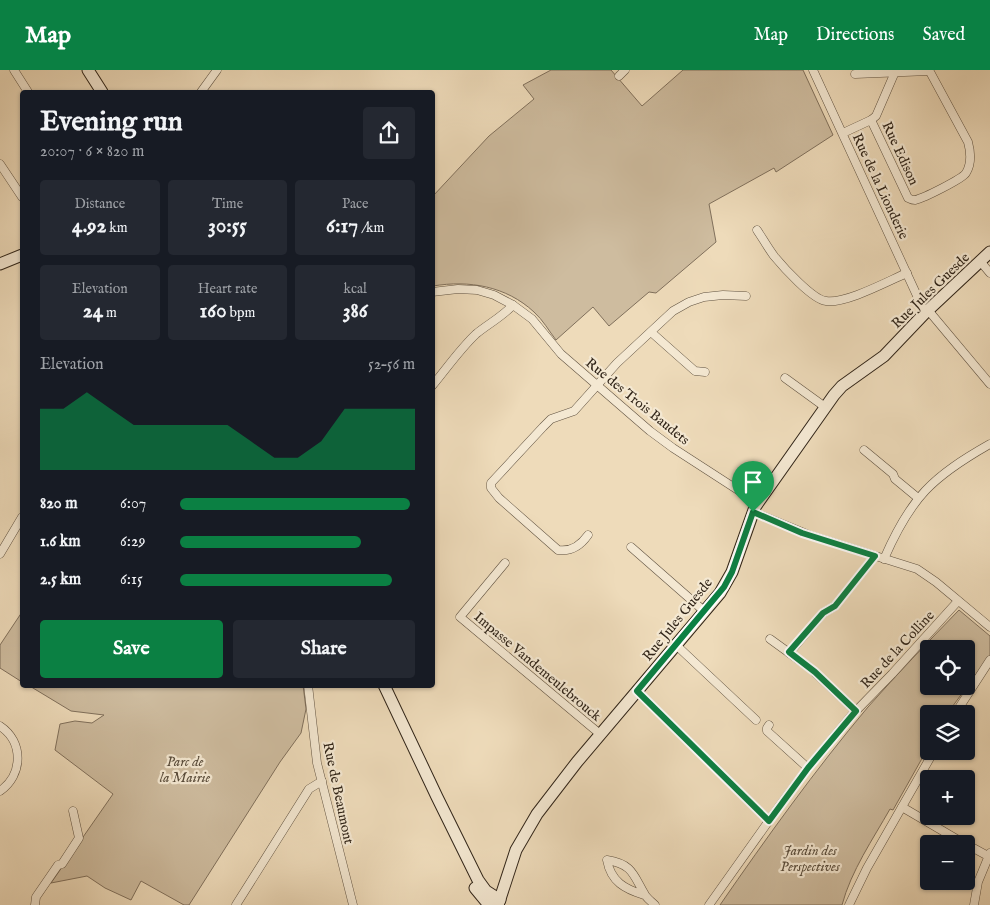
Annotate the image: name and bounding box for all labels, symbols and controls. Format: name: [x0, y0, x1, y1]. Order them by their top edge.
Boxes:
text: Map: [25, 20, 71, 51]
text: Map: [754, 24, 788, 47]
text: Directions: [816, 24, 894, 47]
text: Saved: [922, 24, 965, 47]
text: Evening run: [40, 105, 183, 140]
button: share: [363, 107, 415, 159]
street label: Rue Edison: [878, 119, 923, 189]
street label: Rue de la Lionderie: [848, 131, 913, 243]
text: 20:07 · 6 × 820 m: [40, 142, 144, 162]
text: Distance: [75, 195, 125, 213]
text: Time: [212, 195, 243, 213]
text: Pace: [342, 195, 368, 213]
text: 4.92: [72, 213, 106, 240]
text: 30:55: [208, 213, 247, 240]
text: 6:17: [326, 213, 358, 240]
text: km: [106, 219, 128, 237]
text: /km: [358, 219, 384, 237]
street label: Rue Jules Guesde: [888, 249, 974, 333]
text: Elevation: [72, 280, 128, 298]
text: Heart rate: [198, 280, 257, 298]
text: kcal: [343, 280, 367, 298]
text: 24: [83, 298, 103, 325]
text: 160: [200, 298, 227, 325]
text: 386: [343, 298, 368, 325]
text: m: [103, 304, 117, 322]
text: bpm: [227, 304, 255, 322]
street label: Rue des Trois Baudets: [582, 354, 693, 449]
text: Elevation: [40, 355, 103, 375]
text: 52–56 m: [368, 355, 415, 375]
pin: [732, 461, 774, 512]
icon: arrive: [739, 468, 767, 496]
text: 820 m: [40, 494, 78, 514]
text: 6:07: [120, 494, 146, 514]
text: 1.6 km: [40, 532, 81, 552]
text: 6:29: [120, 532, 145, 552]
text: 2.5 km: [40, 570, 81, 590]
text: 6:15: [120, 570, 143, 590]
street label: Rue Jules Guesde: [639, 574, 717, 665]
street label: Rue de la Colline: [857, 607, 939, 692]
street label: Impasse Vandemeulebrouck: [470, 608, 605, 726]
button: Save: [40, 620, 223, 678]
button: Share: [233, 620, 415, 678]
map controls: [920, 640, 975, 890]
button: locate: [920, 640, 975, 695]
button: layers: [920, 705, 975, 760]
street label: Rue de Beaumont: [318, 741, 358, 846]
park label: Parc de la Mairie: [160, 753, 210, 787]
button: +: [920, 770, 975, 825]
button: −: [920, 835, 975, 890]
park label: Jardin des Perspectives: [780, 842, 841, 876]

